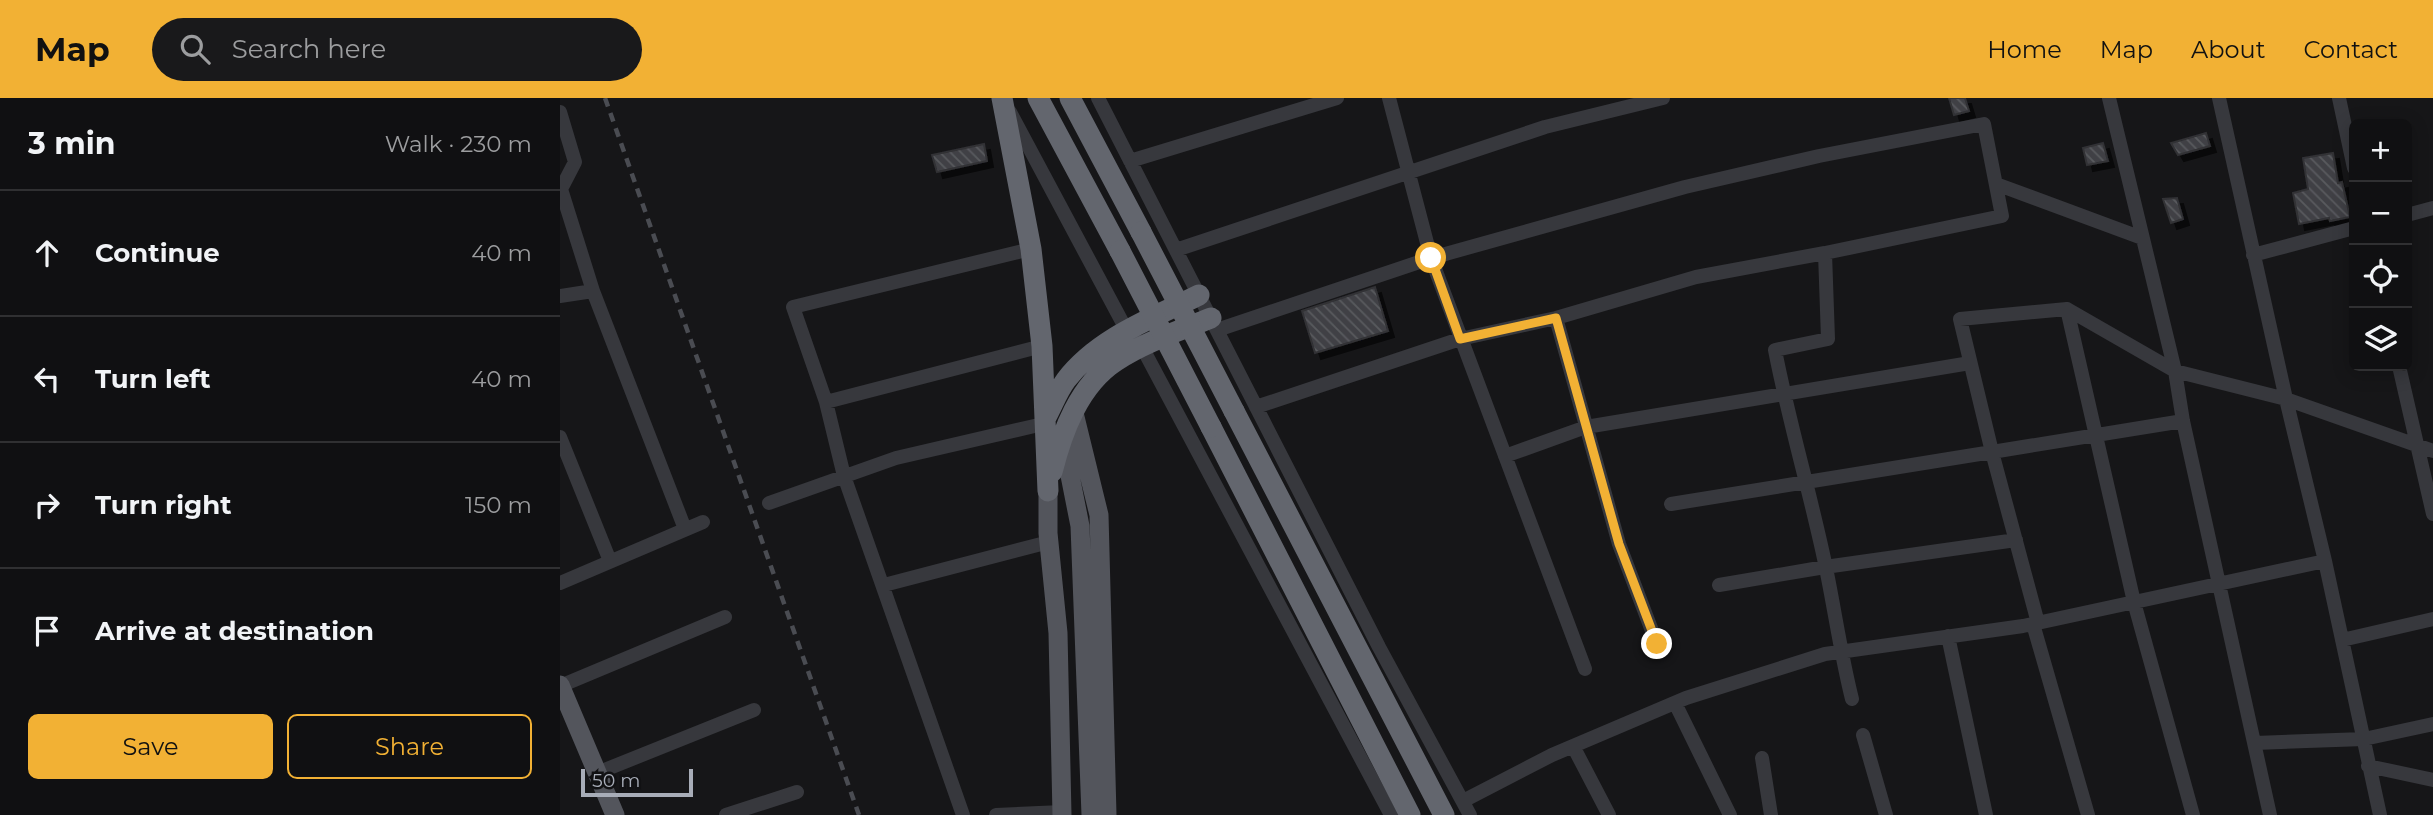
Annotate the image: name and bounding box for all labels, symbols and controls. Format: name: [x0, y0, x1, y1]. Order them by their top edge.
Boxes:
search box: [152, 18, 642, 81]
text: Map: [35, 29, 110, 69]
icon: search: [176, 30, 214, 68]
text: Search here: [232, 33, 386, 65]
text: Home: [1987, 35, 2062, 64]
text: Map: [2100, 35, 2153, 64]
text: About: [2191, 35, 2265, 64]
text: Contact: [2303, 35, 2398, 64]
map controls: [2349, 119, 2412, 371]
button: +: [2349, 119, 2412, 182]
text: 3 min: [28, 125, 115, 162]
text: Walk · 230 m: [385, 130, 532, 158]
button: −: [2349, 182, 2412, 245]
icon: ahead: [28, 234, 66, 272]
text: Continue: [95, 237, 220, 269]
text: 40 m: [471, 239, 532, 267]
route start: [1415, 242, 1446, 273]
button: locate: [2349, 245, 2412, 308]
button: layers: [2349, 308, 2412, 371]
icon: left: [28, 360, 66, 398]
text: Turn left: [95, 363, 211, 395]
text: 40 m: [471, 365, 532, 393]
icon: right: [28, 486, 66, 524]
text: Turn right: [95, 489, 231, 521]
text: 150 m: [465, 491, 532, 519]
icon: arrive: [28, 612, 66, 650]
text: Arrive at destination: [95, 615, 374, 647]
route end: [1641, 628, 1672, 659]
button: Save: [28, 714, 273, 779]
button: Share: [287, 714, 532, 779]
scale bar: [581, 766, 693, 798]
text: 50 m: [592, 769, 640, 792]

